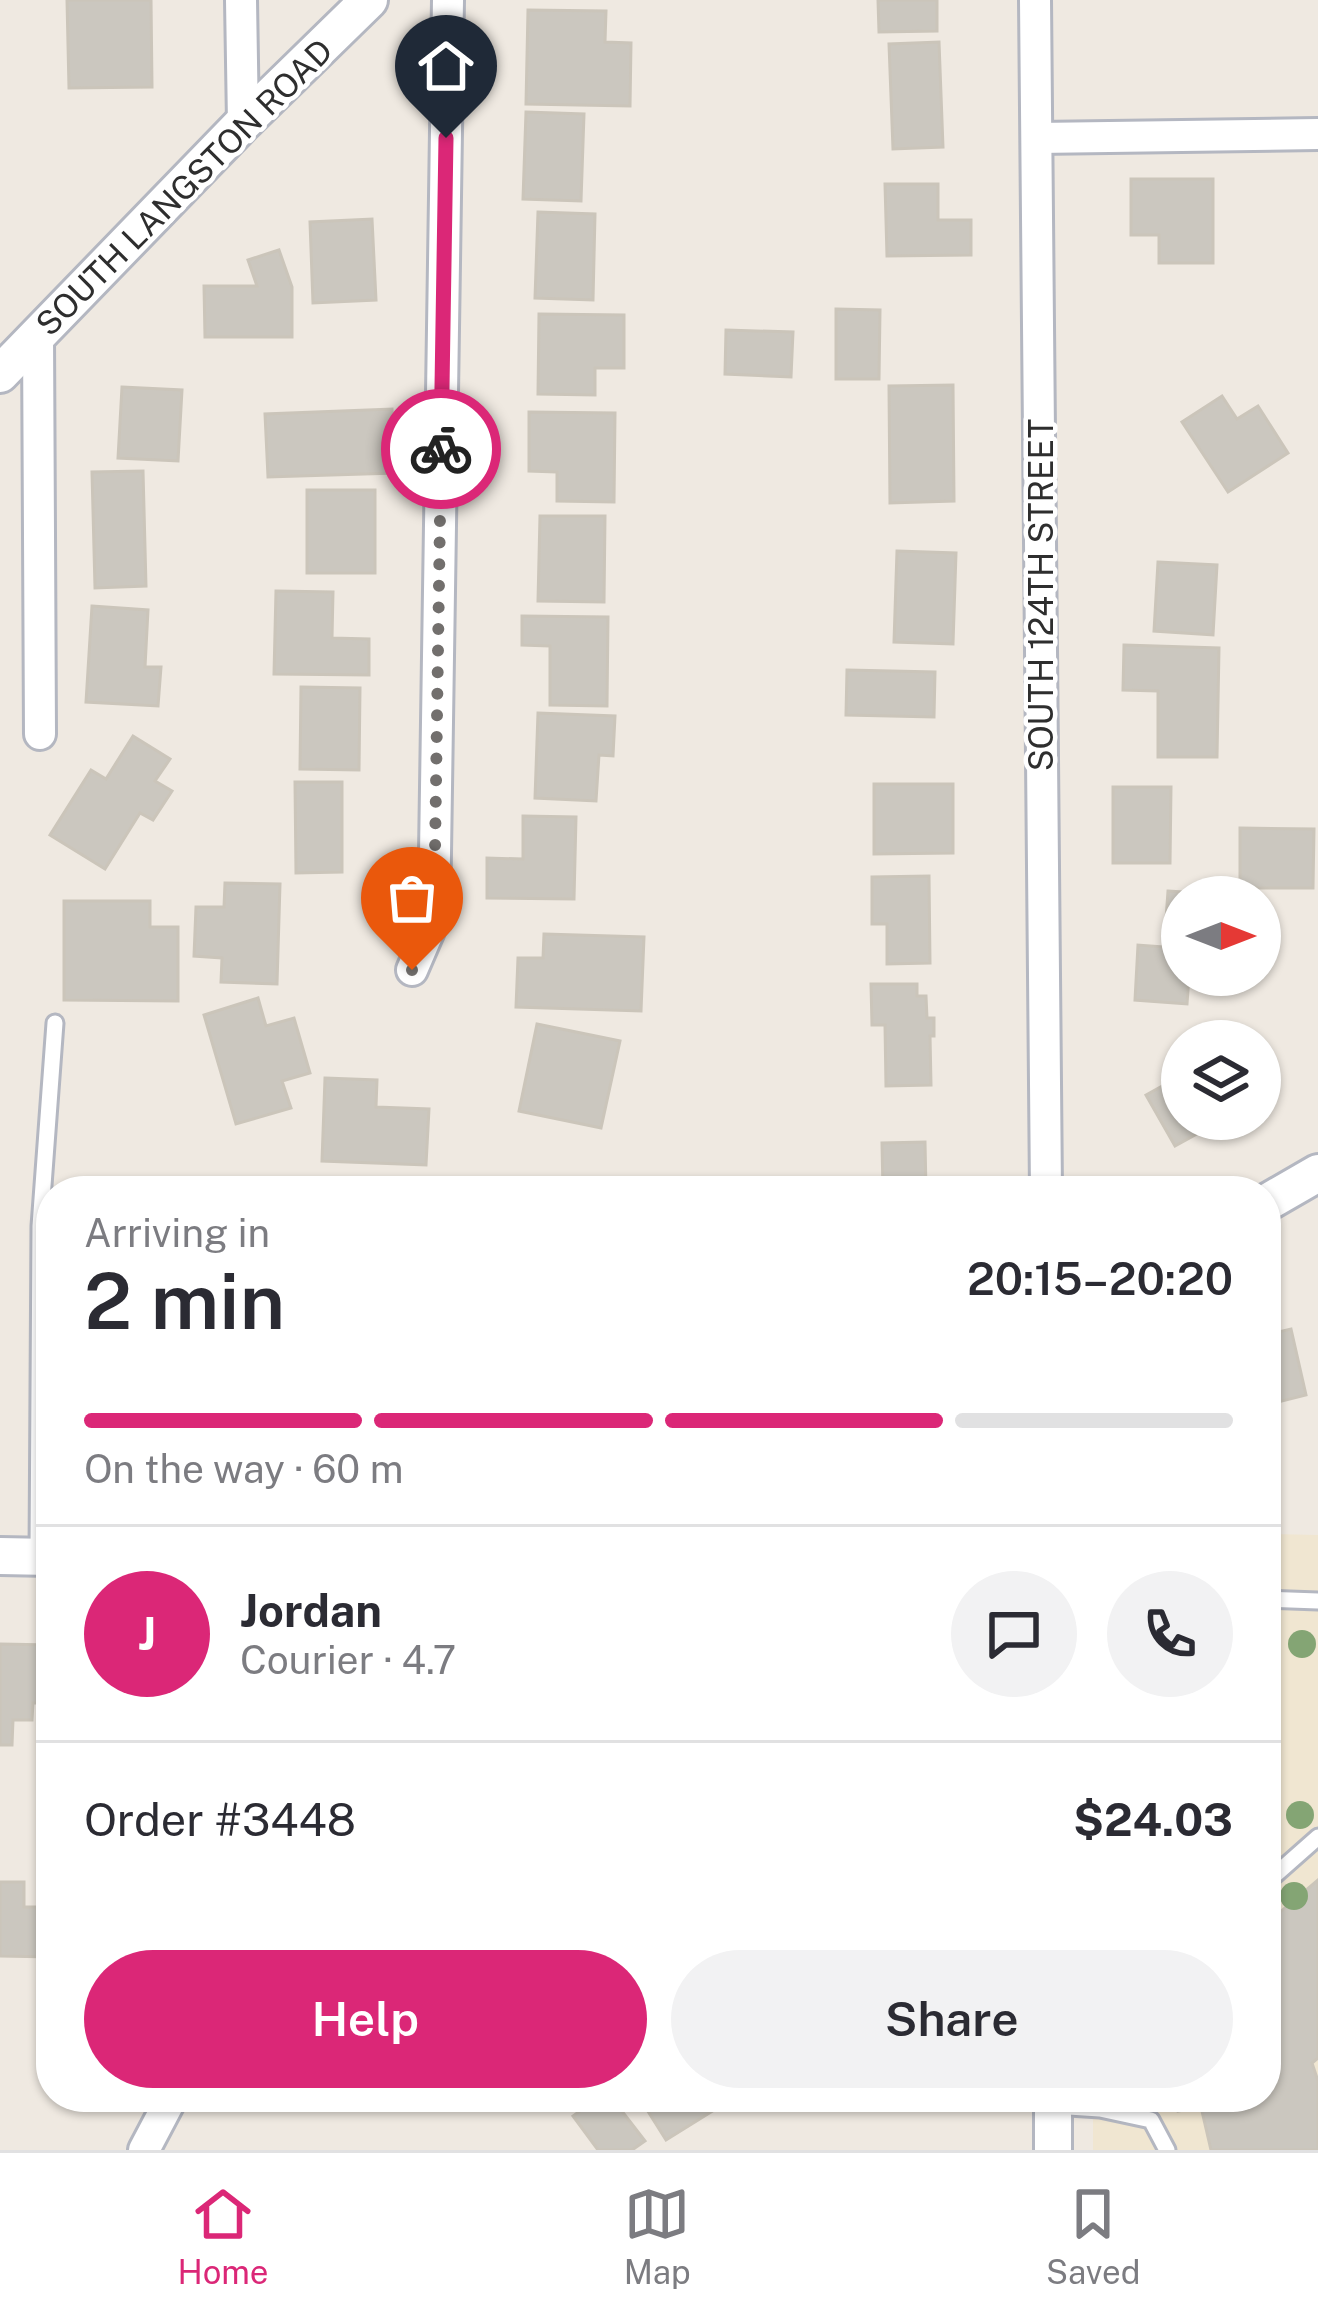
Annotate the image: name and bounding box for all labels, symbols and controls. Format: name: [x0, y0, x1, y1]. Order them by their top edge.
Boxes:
pin: [395, 15, 497, 138]
street label: SOUTH LANGSTON ROAD: [28, 31, 340, 343]
icon: home: [413, 33, 479, 99]
courier: [381, 389, 501, 509]
icon: bike: [408, 416, 474, 482]
street label: SOUTH 124TH STREET: [1022, 419, 1060, 771]
pin: [361, 847, 463, 970]
icon: bag: [379, 865, 445, 931]
north arrow: [1161, 876, 1281, 996]
map controls: [1161, 876, 1281, 1140]
button: layers: [1161, 1020, 1281, 1140]
text: Arriving in: [84, 1210, 270, 1256]
text: 20:15–20:20: [967, 1252, 1233, 1305]
text: 2 min: [84, 1255, 285, 1347]
text: On the way · 60 m: [84, 1446, 403, 1492]
button: chat: [951, 1571, 1077, 1697]
button: phone: [1107, 1571, 1233, 1697]
text: Jordan: [240, 1584, 382, 1637]
text: J: [138, 1607, 156, 1660]
text: Courier · 4.7: [240, 1637, 456, 1683]
text: Order #3448: [84, 1793, 356, 1846]
text: $24.03: [1073, 1793, 1233, 1846]
button: Help: [84, 1950, 647, 2088]
button: Share: [671, 1950, 1233, 2088]
tab: Home: [178, 2181, 269, 2291]
tab: Map: [624, 2181, 691, 2291]
tab: Saved: [1046, 2181, 1140, 2291]

